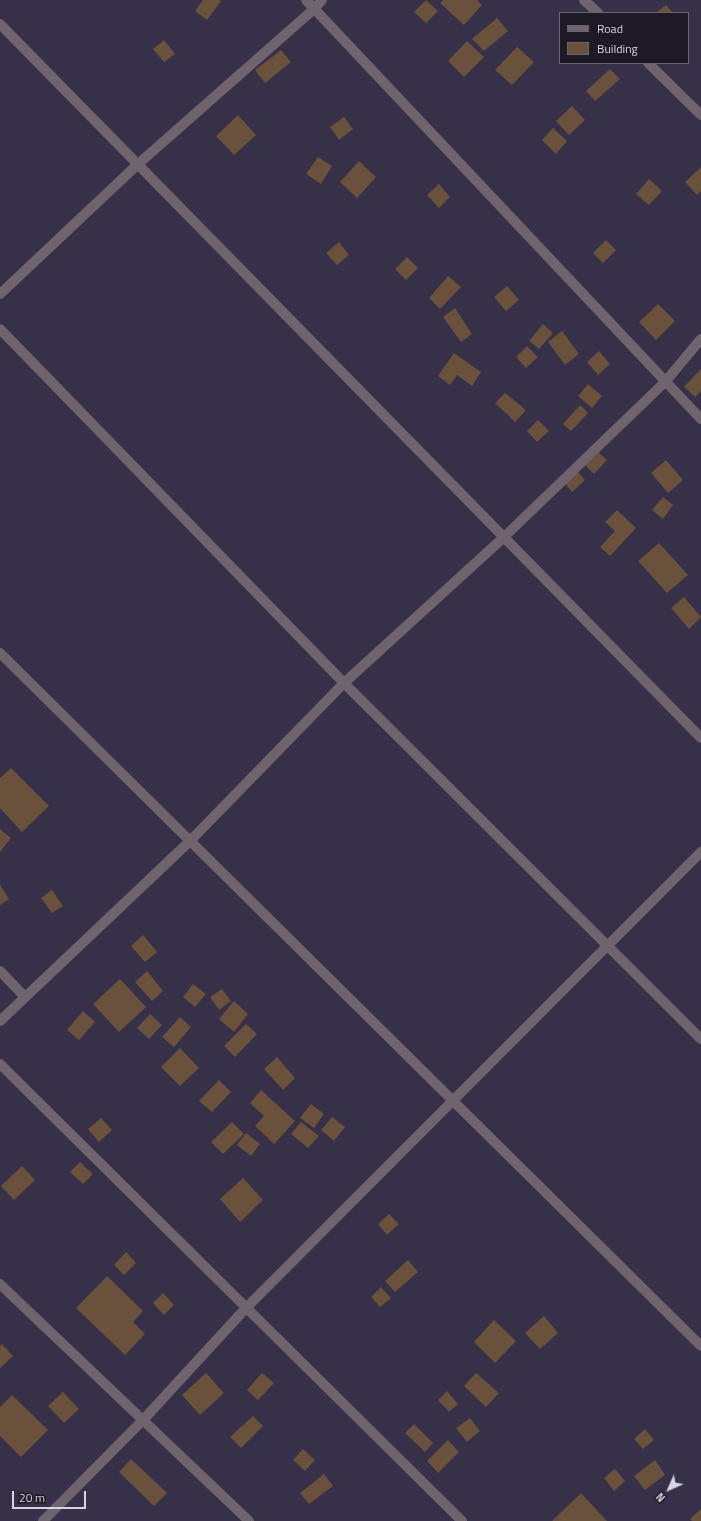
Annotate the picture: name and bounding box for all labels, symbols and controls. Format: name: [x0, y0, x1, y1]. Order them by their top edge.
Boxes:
legend: [559, 12, 689, 64]
text: Road: [597, 19, 623, 38]
text: Building: [597, 39, 638, 58]
north arrow: [649, 1469, 689, 1509]
scale bar: [14, 1483, 88, 1509]
text: 20 m: [19, 1488, 45, 1507]
text: N: [652, 1489, 669, 1506]

